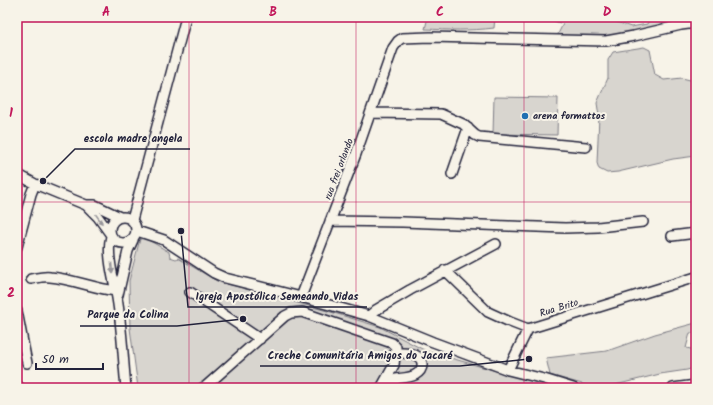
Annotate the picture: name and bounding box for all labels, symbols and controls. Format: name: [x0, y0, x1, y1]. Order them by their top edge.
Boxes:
text: A: [102, 2, 110, 23]
text: B: [269, 2, 277, 23]
text: C: [436, 2, 444, 23]
text: D: [603, 2, 612, 23]
text: 1: [9, 103, 13, 124]
place label: arena formattos: [533, 108, 605, 124]
marker: arena formattos: [520, 111, 530, 121]
callout: escola madre angela: [75, 126, 190, 149]
text: escola madre angela: [84, 130, 183, 148]
street label: rua frei orlando: [320, 136, 358, 202]
one-way arrow: [95, 214, 103, 225]
one-way arrow: [108, 261, 115, 274]
text: 2: [7, 283, 15, 304]
callout: Igreja Apostólica Semeando Vidas: [188, 284, 367, 307]
text: Igreja Apostólica Semeando Vidas: [196, 288, 359, 306]
street label: Rua Brito: [538, 294, 581, 321]
callout: Parque da Colina: [80, 303, 177, 326]
text: Parque da Colina: [87, 306, 169, 324]
callout: Creche Comunitária Amigos do Jacaré: [260, 343, 460, 366]
scale bar: [36, 345, 103, 371]
text: Creche Comunitária Amigos do Jacaré: [268, 347, 453, 365]
text: 50 m: [42, 350, 69, 369]

